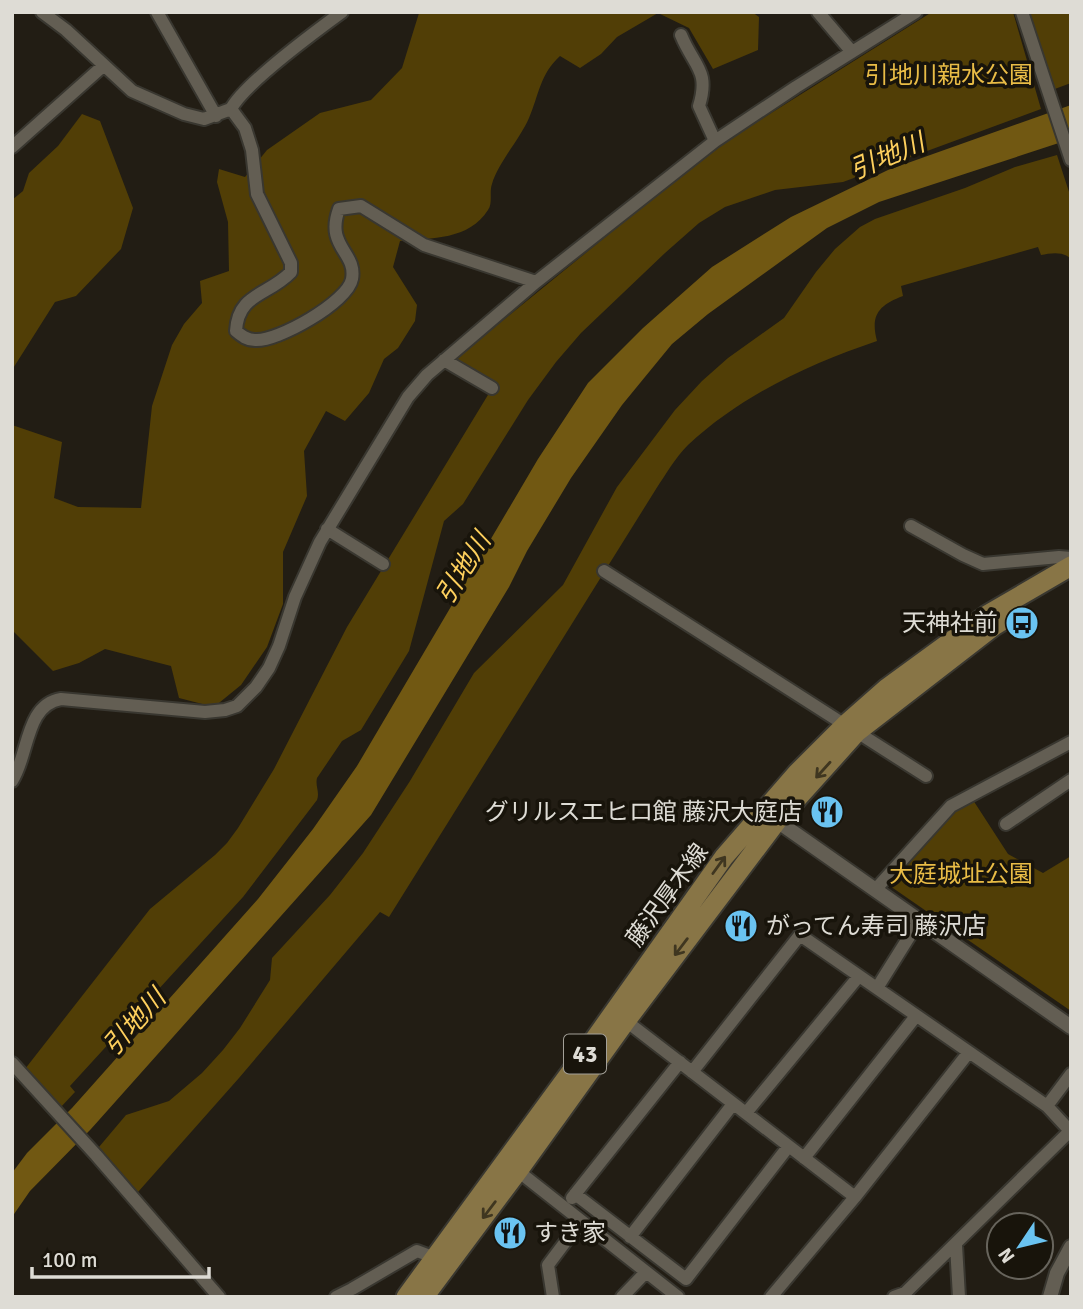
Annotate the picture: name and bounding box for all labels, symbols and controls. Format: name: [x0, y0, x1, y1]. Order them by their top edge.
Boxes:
park label: 引地川親水公園: [865, 60, 1033, 90]
water label: 引地川: [845, 126, 932, 187]
water label: 引地川: [430, 524, 500, 610]
bus stop icon: 天神社前: [1003, 604, 1041, 642]
place label: 天神社前: [902, 608, 998, 638]
one-way arrow: [815, 761, 831, 779]
restaurant icon: グリルスエヒロ館 藤沢大庭店: [808, 793, 846, 831]
place label: グリルスエヒロ館 藤沢大庭店: [485, 797, 802, 827]
street label: 藤沢厚木線: [620, 838, 714, 952]
one-way arrow: [711, 855, 726, 874]
park label: 大庭城址公園: [889, 859, 1033, 889]
restaurant icon: がってん寿司 藤沢店: [722, 907, 760, 945]
place label: がってん寿司 藤沢店: [766, 911, 986, 941]
one-way arrow: [673, 937, 688, 956]
water label: 引地川: [97, 981, 175, 1062]
road number: 43: [564, 1035, 606, 1074]
one-way arrow: [481, 1200, 496, 1219]
north arrow: [985, 1211, 1055, 1281]
restaurant icon: すき家: [491, 1214, 529, 1252]
place label: すき家: [534, 1218, 606, 1248]
scale bar: [32, 1236, 208, 1280]
text: N: [993, 1243, 1021, 1267]
text: 100 m: [42, 1247, 97, 1273]

